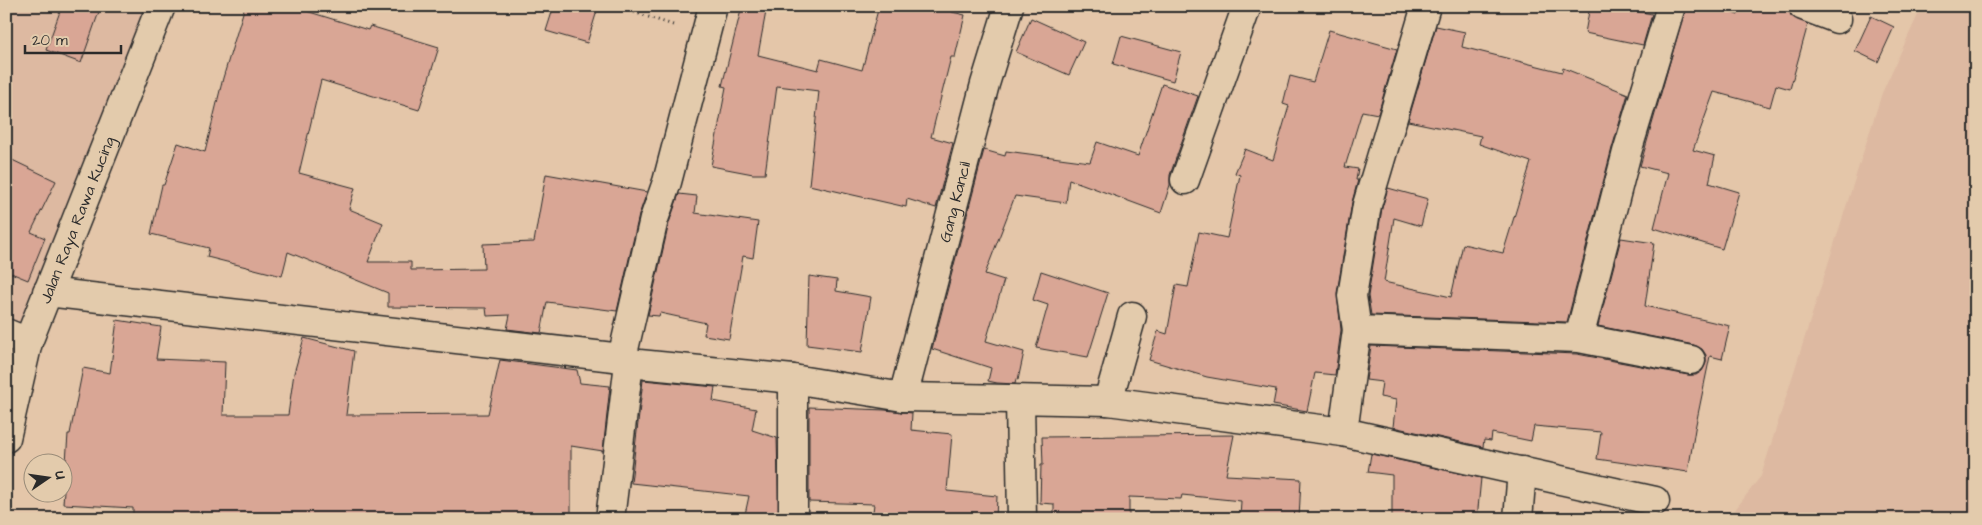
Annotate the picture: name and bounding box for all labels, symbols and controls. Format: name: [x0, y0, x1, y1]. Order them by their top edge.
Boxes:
scale bar: [25, 22, 121, 54]
text: 20 m: [32, 30, 68, 51]
street label: Jalan Raya Rawa Kucing: [34, 133, 121, 307]
street label: Gang Kancil: [934, 159, 976, 245]
north arrow: [22, 452, 72, 502]
text: U: [49, 469, 70, 482]

